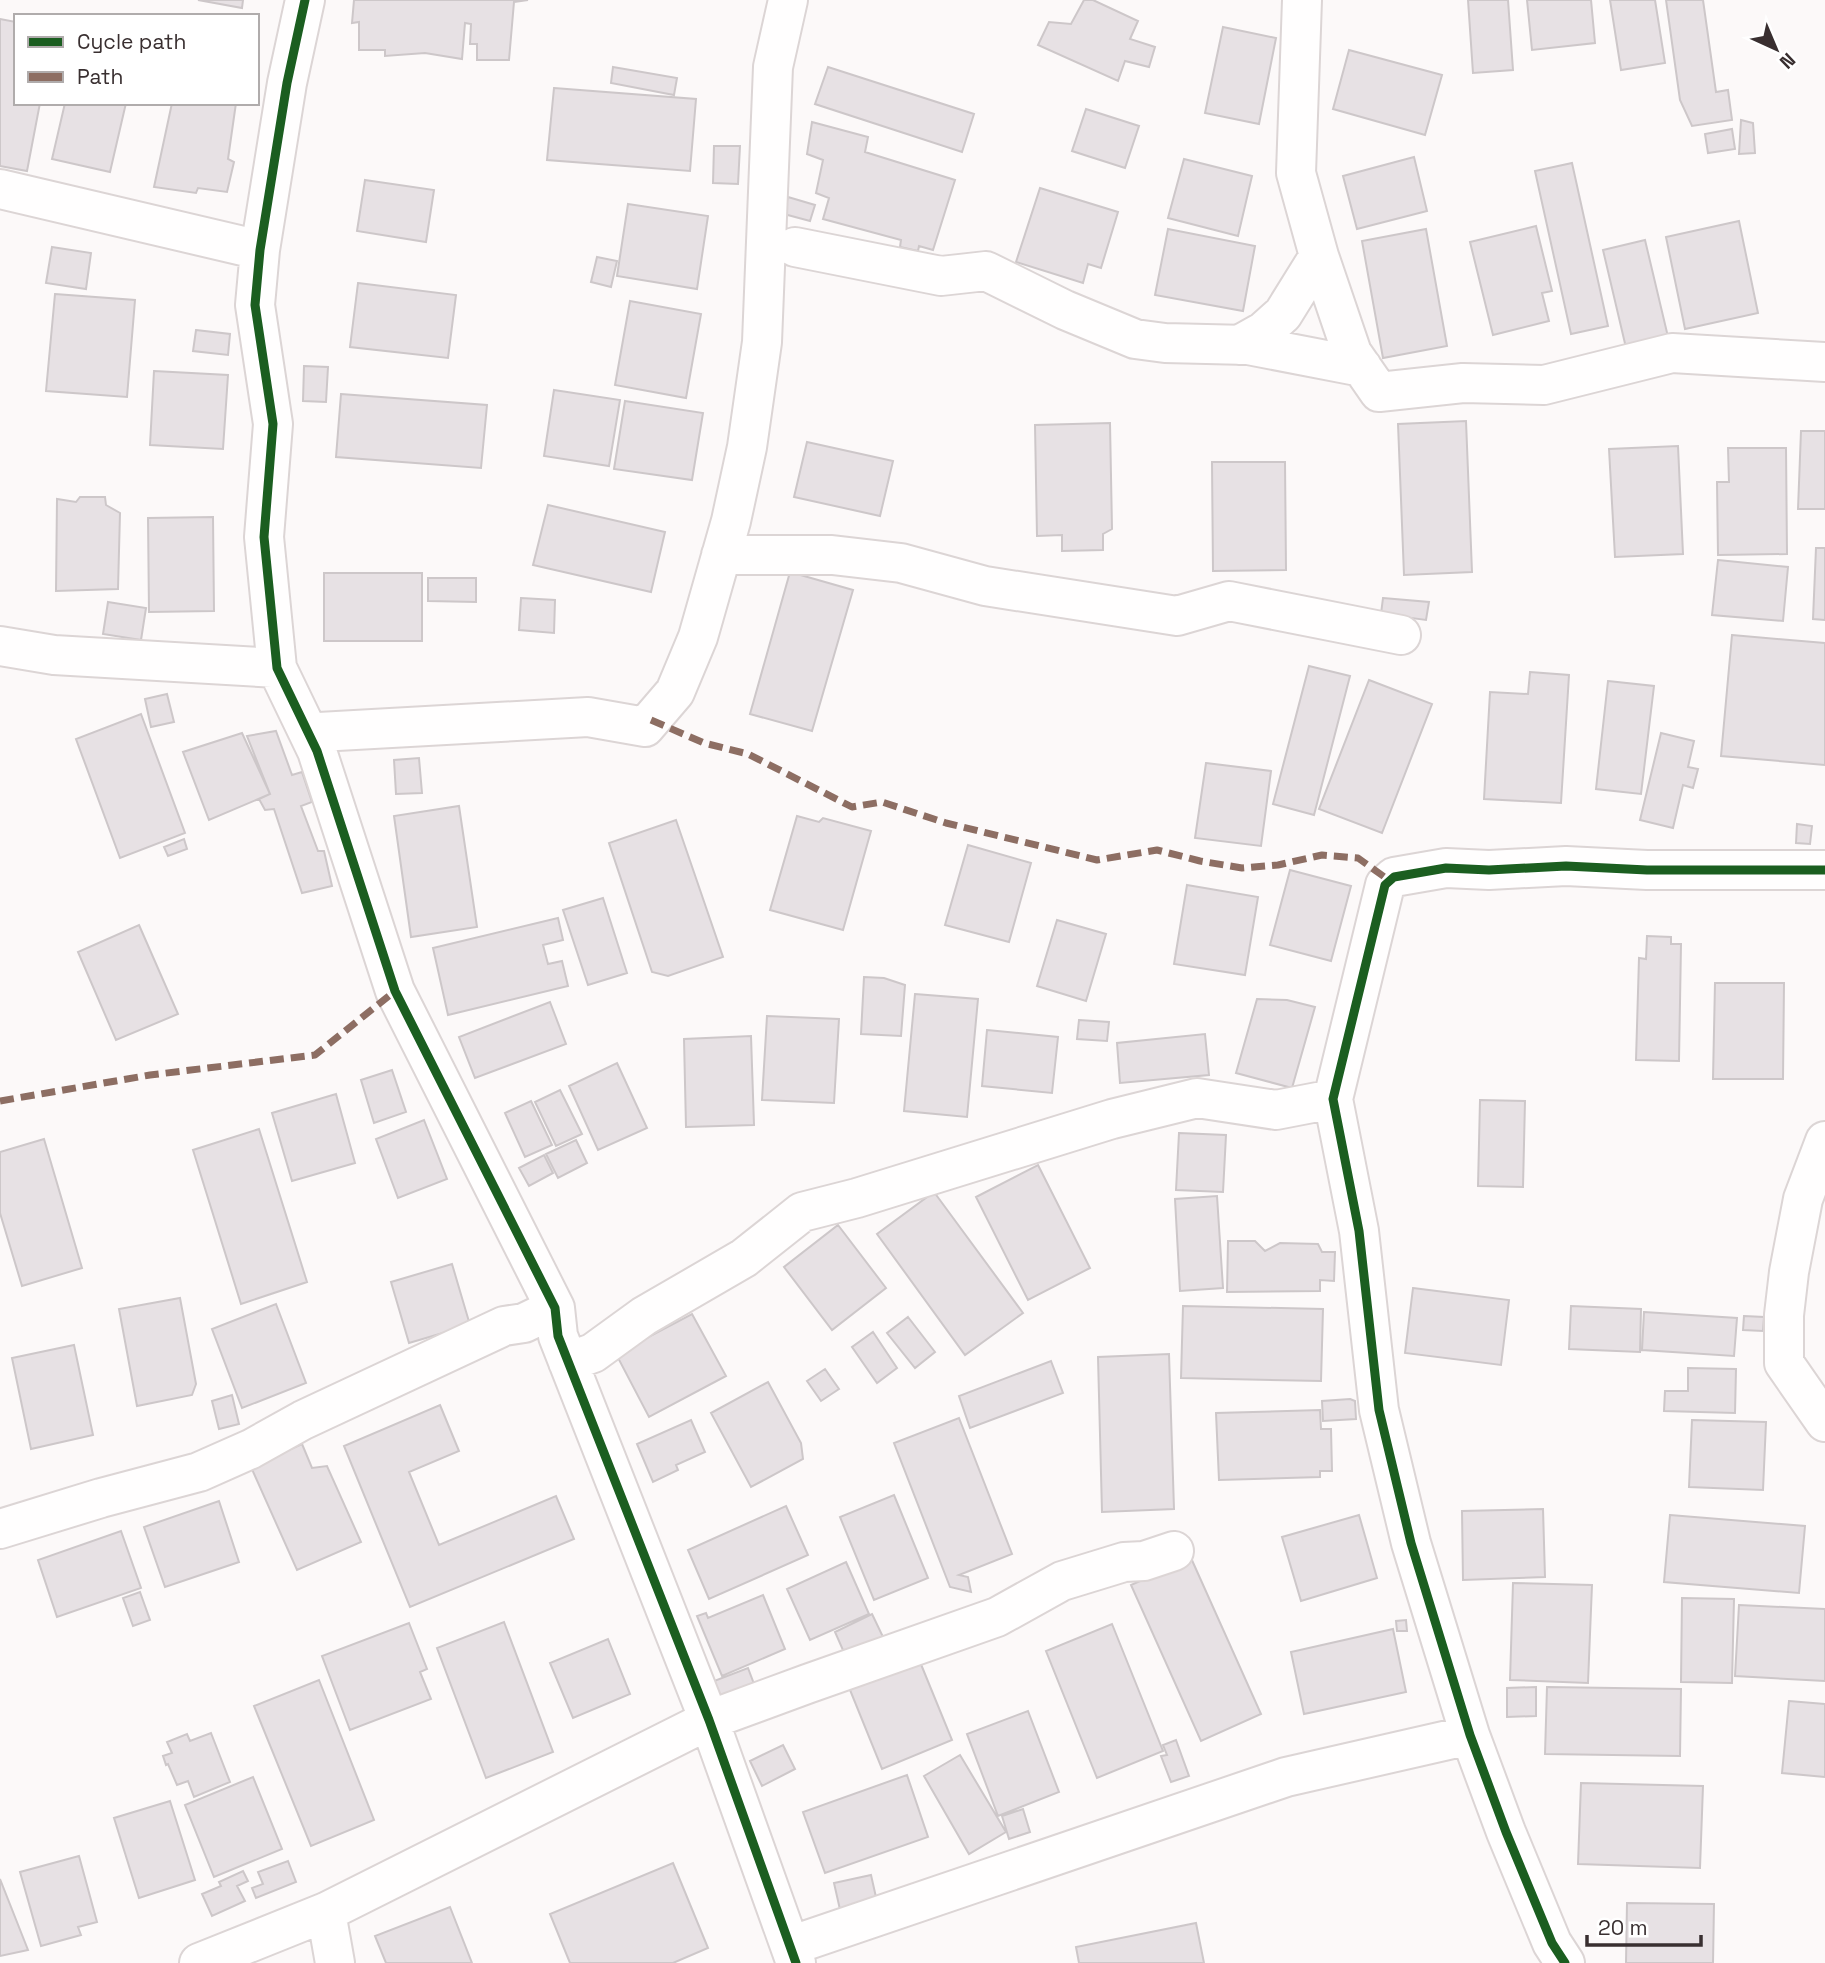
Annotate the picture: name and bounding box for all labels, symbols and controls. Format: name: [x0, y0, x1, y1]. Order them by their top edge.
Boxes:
legend: [14, 14, 259, 105]
north arrow: [1741, 14, 1811, 84]
text: Cycle path: [77, 28, 186, 55]
text: N: [1774, 47, 1801, 74]
text: Path: [77, 63, 123, 90]
scale bar: [1587, 1904, 1701, 1948]
text: 20 m: [1598, 1914, 1648, 1941]

